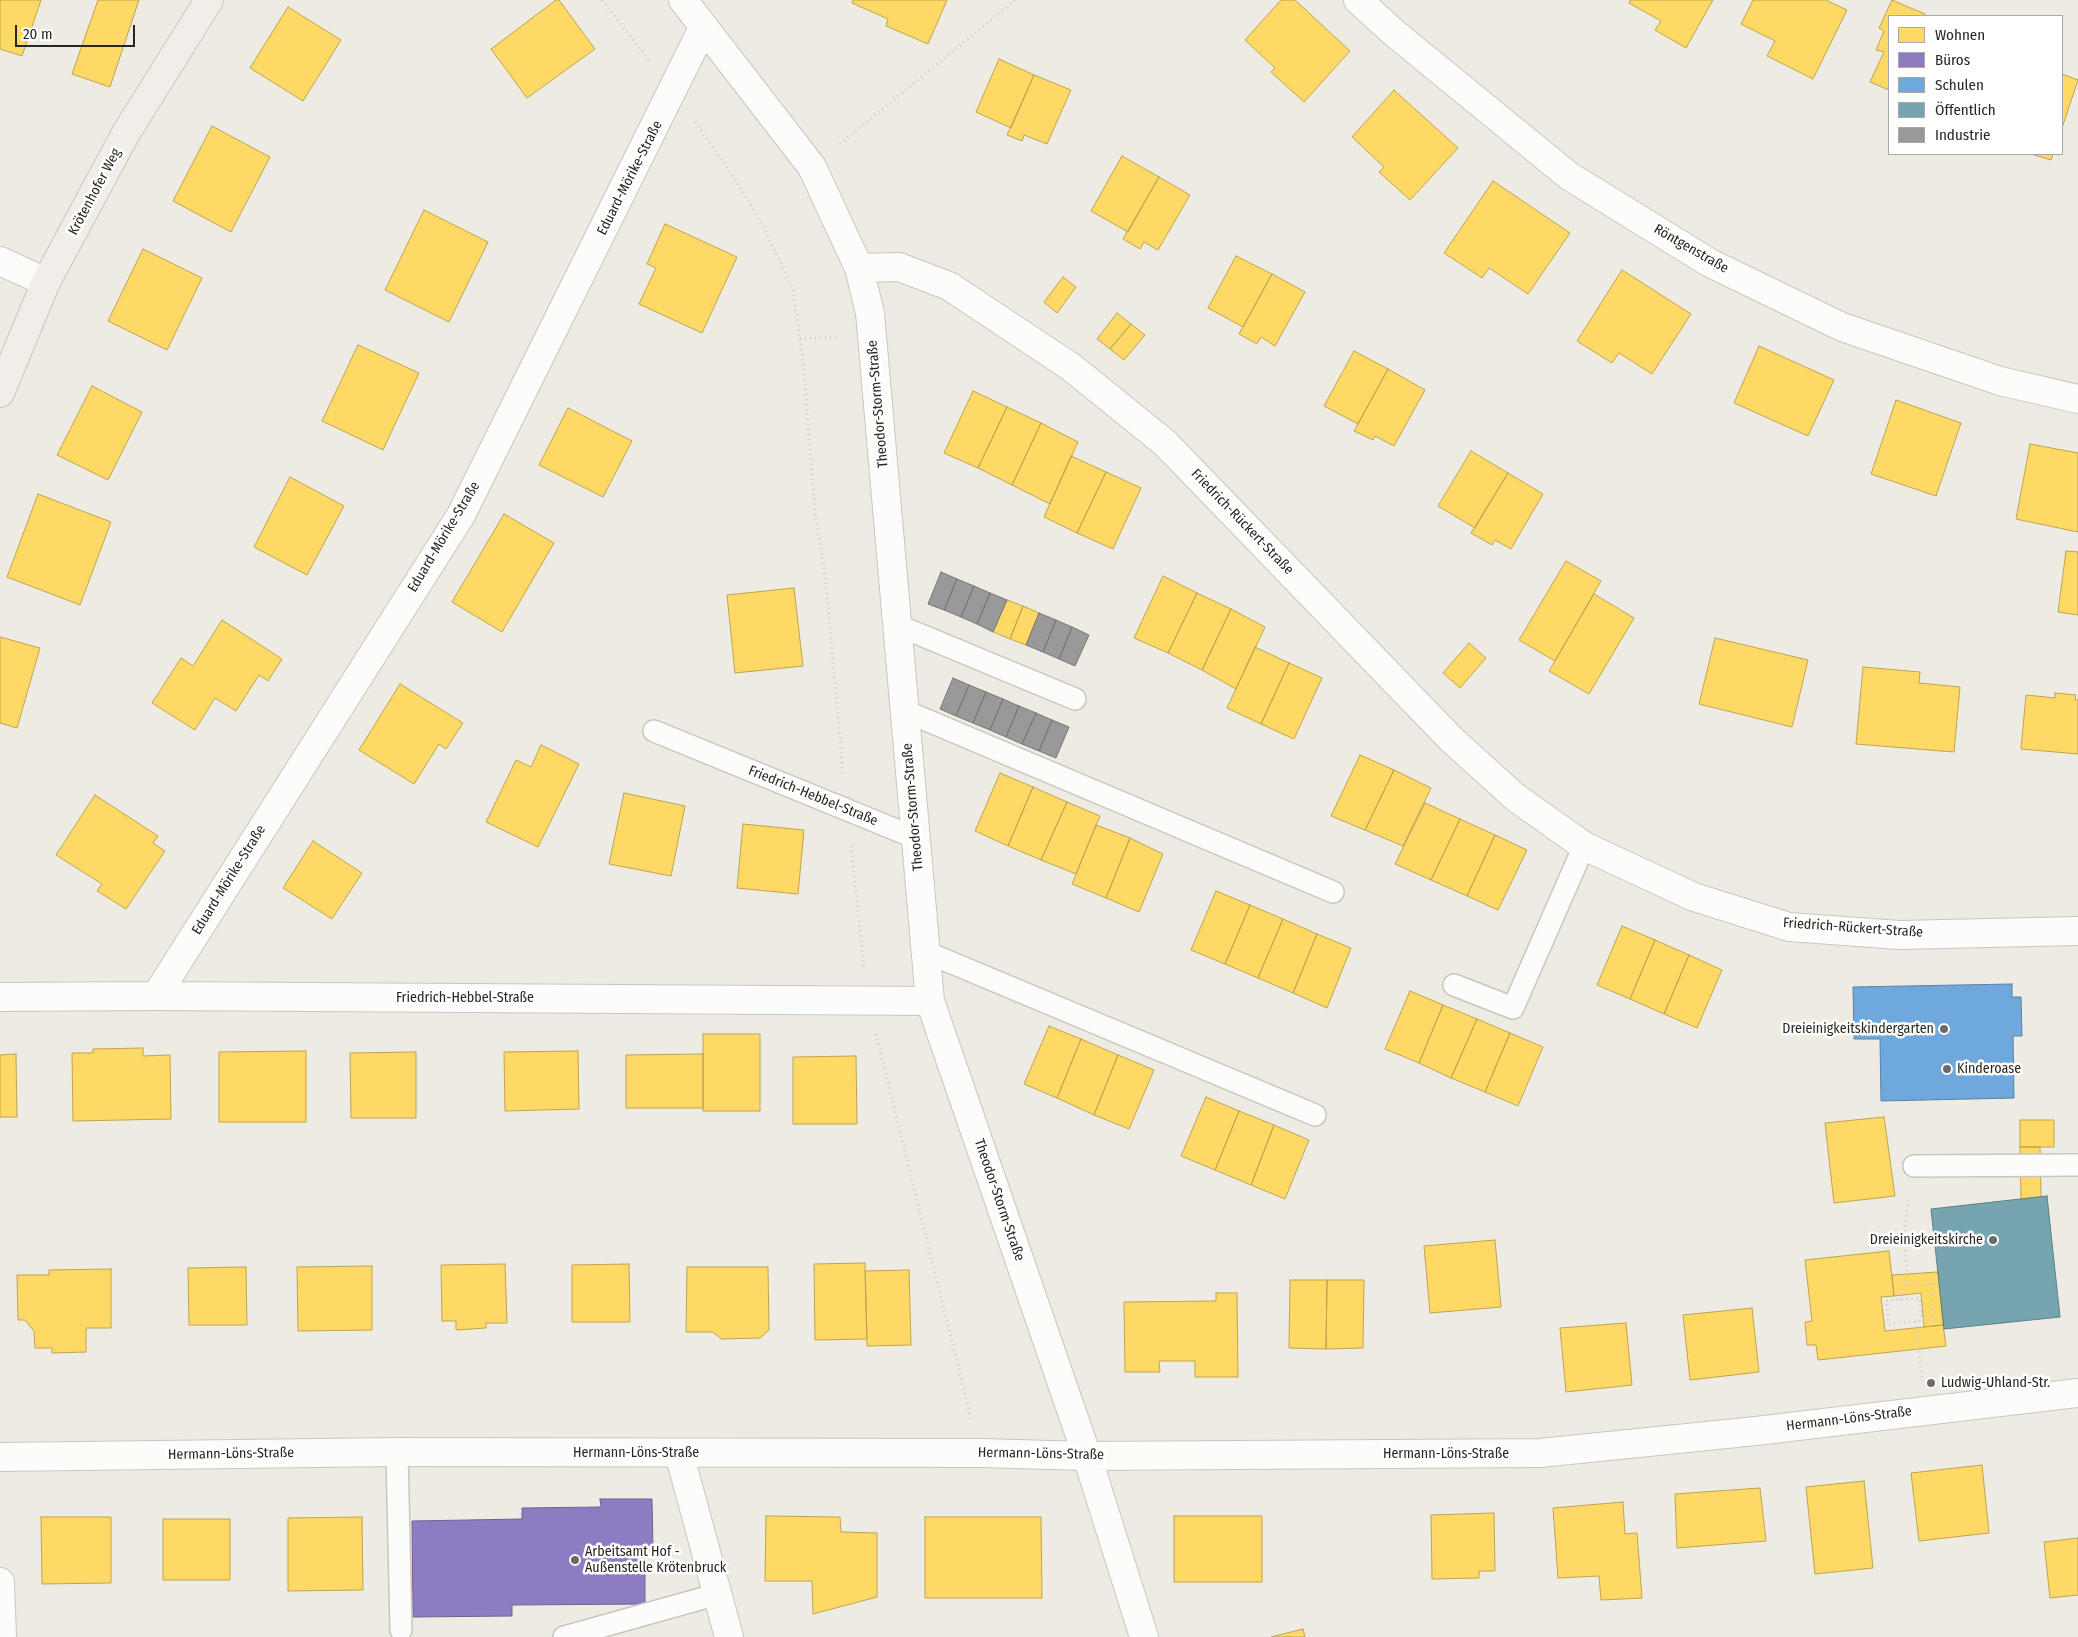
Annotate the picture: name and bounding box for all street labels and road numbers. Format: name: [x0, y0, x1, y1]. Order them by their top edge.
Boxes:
street label: Eduard-Mörike-Straße: [594, 118, 666, 238]
street label: Krötenhofer Weg: [65, 146, 125, 238]
street label: Röntgenstraße: [1651, 221, 1731, 277]
street label: Theodor-Storm-Straße: [864, 339, 892, 469]
street label: Friedrich-Rückert-Straße: [1187, 466, 1297, 578]
street label: Eduard-Mörike-Straße: [404, 479, 484, 595]
street label: Theodor-Storm-Straße: [899, 742, 927, 872]
street label: Friedrich-Hebbel-Straße: [746, 762, 880, 830]
street label: Eduard-Mörike-Straße: [188, 822, 270, 938]
street label: Friedrich-Rückert-Straße: [1782, 915, 1924, 941]
street label: Friedrich-Hebbel-Straße: [396, 990, 534, 1006]
street label: Theodor-Storm-Straße: [970, 1137, 1028, 1263]
street label: Hermann-Löns-Straße: [1785, 1403, 1913, 1435]
street label: Hermann-Löns-Straße: [168, 1445, 294, 1463]
street label: Hermann-Löns-Straße: [573, 1445, 699, 1461]
street label: Hermann-Löns-Straße: [978, 1445, 1104, 1463]
street label: Hermann-Löns-Straße: [1383, 1446, 1509, 1462]

